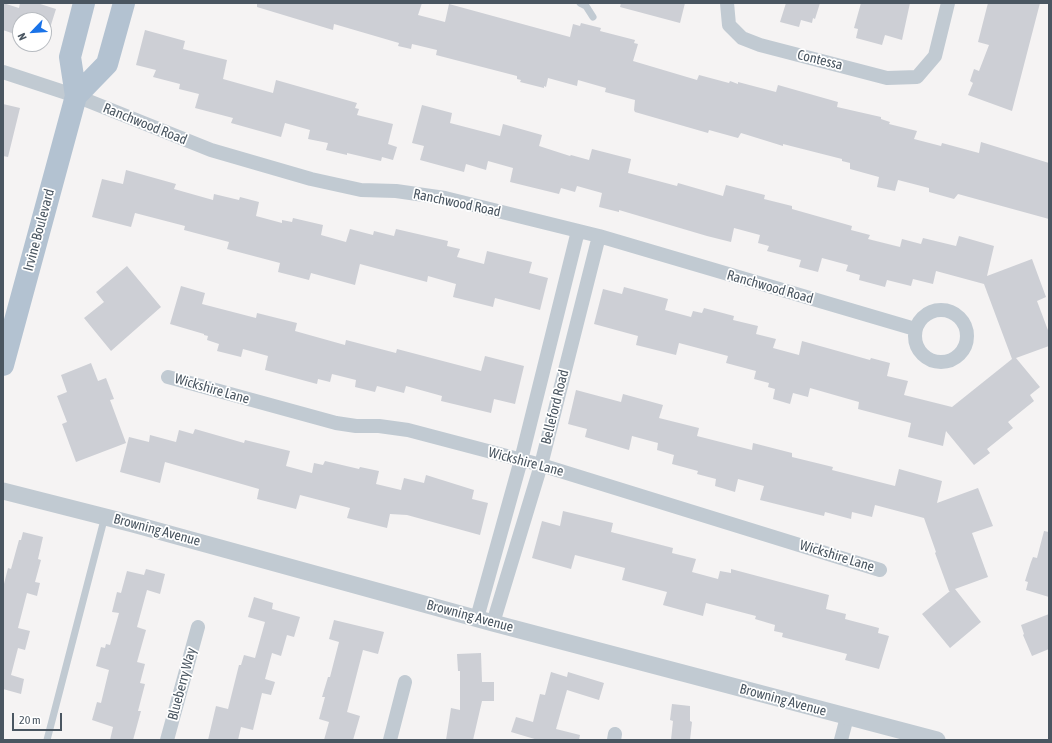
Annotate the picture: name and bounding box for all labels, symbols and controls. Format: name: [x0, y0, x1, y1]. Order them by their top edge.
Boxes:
north arrow: [12, 12, 52, 52]
text: N: [15, 31, 29, 42]
street label: Contessa: [795, 46, 845, 74]
street label: Ranchwood Road: [101, 100, 189, 148]
street label: Ranchwood Road: [412, 186, 502, 220]
street label: Irvine Boulevard: [20, 187, 58, 273]
street label: Ranchwood Road: [725, 267, 815, 307]
street label: Belleford Road: [538, 368, 572, 446]
street label: Wickshire Lane: [173, 370, 251, 408]
street label: Wickshire Lane: [487, 444, 565, 480]
street label: Browning Avenue: [112, 510, 202, 550]
street label: Wickshire Lane: [798, 537, 876, 575]
street label: Browning Avenue: [425, 596, 515, 636]
street label: Blueberry Way: [164, 646, 200, 722]
street label: Browning Avenue: [738, 680, 828, 720]
scale bar: [14, 705, 64, 731]
text: 20 m: [19, 713, 41, 727]

